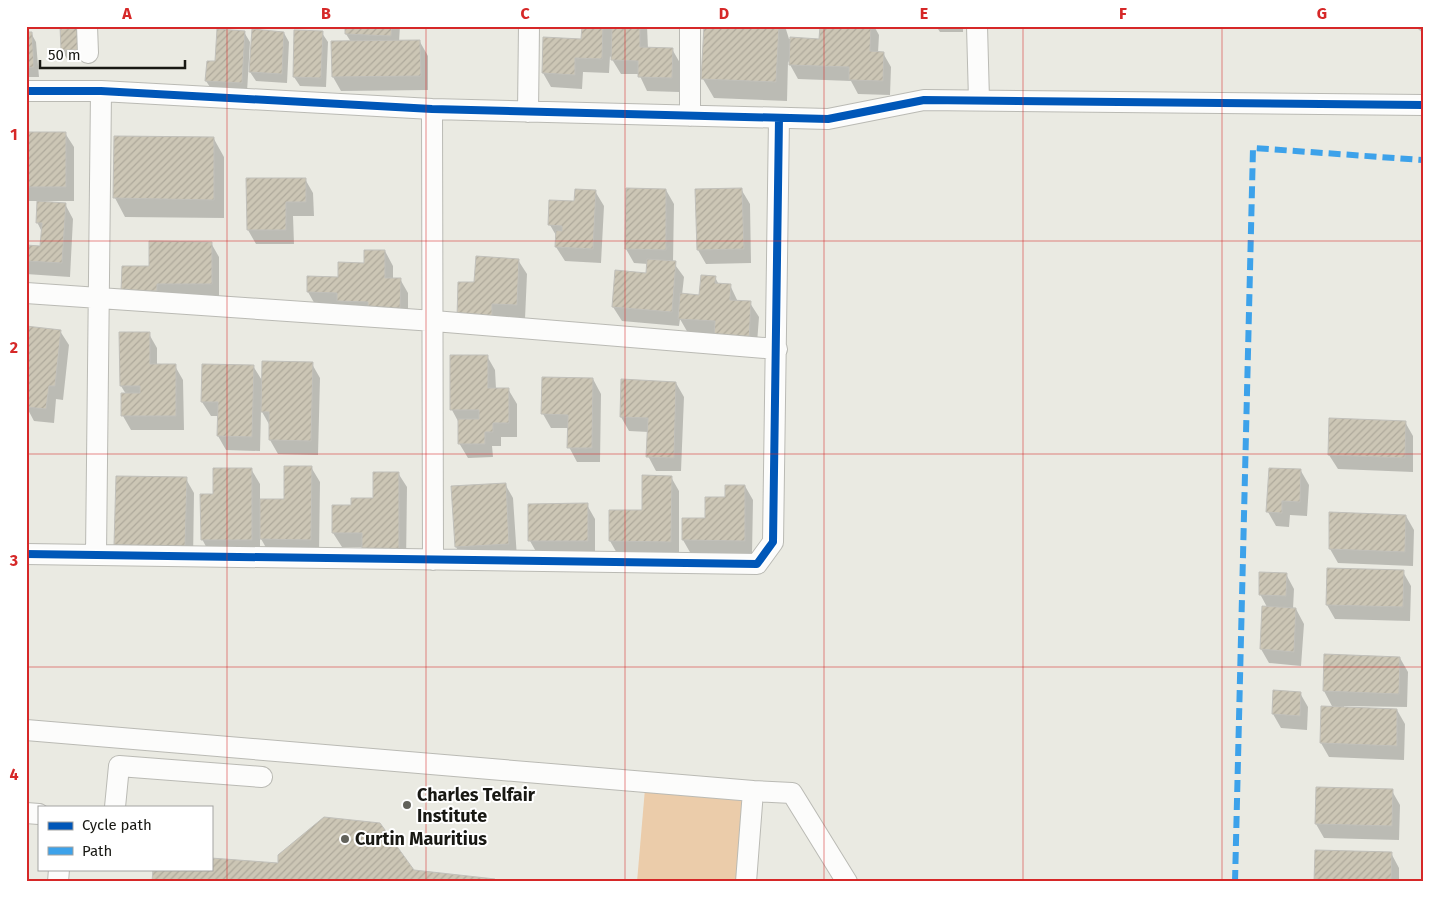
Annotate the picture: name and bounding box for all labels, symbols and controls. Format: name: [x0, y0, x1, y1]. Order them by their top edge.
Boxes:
text: A: [121, 4, 132, 23]
text: B: [321, 4, 331, 23]
text: C: [520, 4, 530, 23]
text: D: [719, 4, 729, 23]
text: E: [920, 4, 928, 23]
text: F: [1119, 4, 1127, 23]
text: G: [1317, 4, 1327, 23]
scale bar: [40, 38, 185, 70]
text: 50 m: [48, 46, 81, 64]
text: 1: [10, 125, 18, 144]
text: 2: [10, 338, 18, 357]
text: 3: [9, 551, 18, 570]
text: 4: [9, 765, 19, 784]
place label: Charles Telfair Institute: [417, 784, 536, 827]
marker: Charles Telfair Institute: [401, 799, 413, 811]
legend: [38, 806, 212, 870]
text: Cycle path: [82, 816, 152, 834]
place label: Curtin Mauritius: [355, 828, 487, 850]
marker: Curtin Mauritius: [339, 833, 351, 845]
text: Path: [82, 842, 112, 860]

